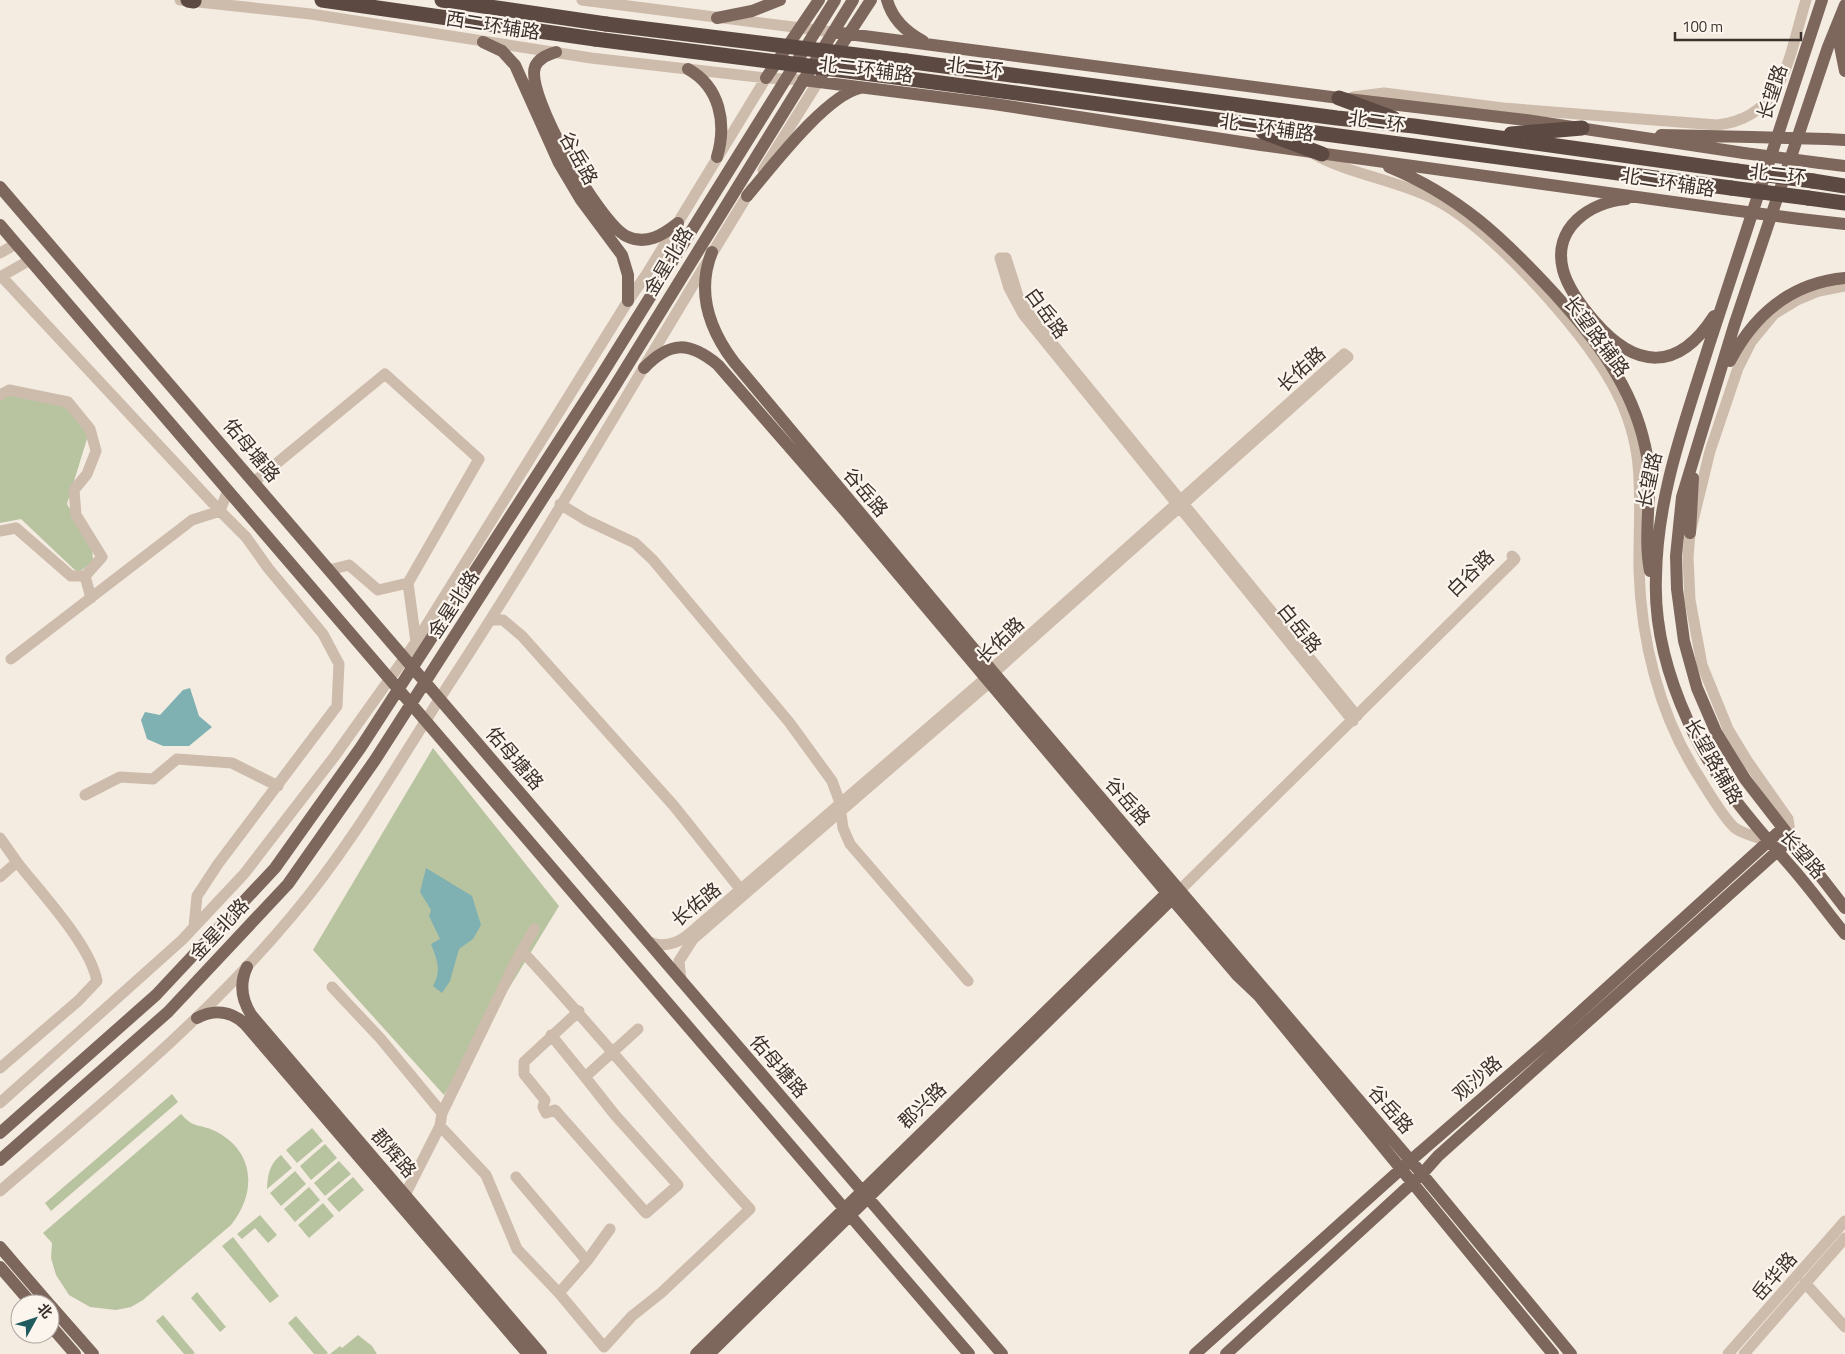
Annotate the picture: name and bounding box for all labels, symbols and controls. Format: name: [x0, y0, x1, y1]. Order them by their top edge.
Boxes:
street label: 西二环辅路: [444, 3, 542, 46]
scale bar: [1675, 10, 1801, 42]
text: 100 m: [1682, 15, 1723, 38]
street label: 北二环辅路: [817, 48, 915, 89]
street label: 北二环: [945, 49, 1005, 84]
street label: 长望路: [1749, 60, 1794, 123]
street label: 北二环: [1347, 102, 1407, 139]
street label: 北二环辅路: [1218, 106, 1316, 147]
street label: 谷岳路: [553, 126, 606, 190]
street label: 北二环: [1748, 156, 1808, 191]
street label: 北二环辅路: [1619, 160, 1717, 203]
street label: 金星北路: [636, 221, 700, 301]
street label: 白岳路: [1019, 281, 1076, 344]
street label: 长望路辅路: [1557, 289, 1638, 382]
street label: 长佑路: [1270, 339, 1332, 398]
street label: 佑母塘路: [217, 411, 288, 488]
street label: 长望路: [1628, 449, 1669, 511]
street label: 谷岳路: [837, 461, 896, 523]
street label: 白谷路: [1439, 542, 1500, 603]
street label: 金星北路: [420, 564, 485, 644]
street label: 白岳路: [1271, 596, 1330, 659]
street label: 长佑路: [969, 609, 1030, 670]
street label: 长望路辅路: [1678, 712, 1751, 809]
street label: 佑母塘路: [479, 719, 551, 796]
street label: 谷岳路: [1099, 770, 1158, 832]
street label: 长望路: [1774, 823, 1833, 885]
street label: 长佑路: [664, 874, 727, 933]
street label: 金星北路: [182, 891, 255, 966]
street label: 佑母塘路: [743, 1027, 815, 1104]
street label: 观沙路: [1446, 1048, 1508, 1107]
street label: 郡兴路: [891, 1074, 952, 1135]
street label: 谷岳路: [1362, 1078, 1421, 1140]
street label: 郡辉路: [365, 1122, 424, 1184]
street label: 岳华路: [1744, 1245, 1803, 1307]
north arrow: [10, 1294, 60, 1344]
text: 北: [33, 1298, 58, 1322]

